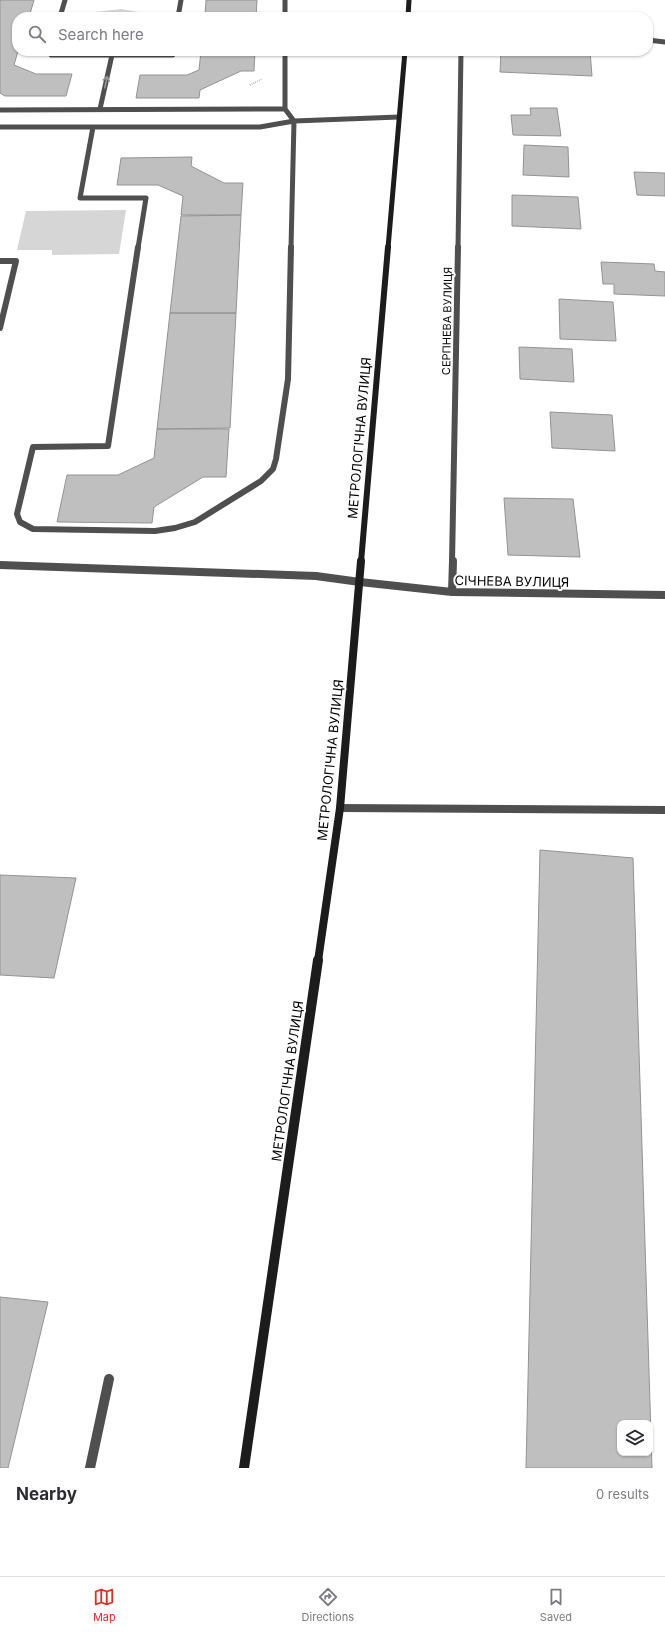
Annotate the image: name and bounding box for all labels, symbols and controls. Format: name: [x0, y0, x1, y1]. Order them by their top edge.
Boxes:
search box: [12, 12, 653, 56]
icon: search: [26, 23, 48, 45]
text: Search here: [58, 25, 144, 44]
one-way arrow: [102, 76, 110, 89]
street label: СЕРПНЕВА ВУЛИЦЯ: [439, 267, 455, 375]
street label: МЕТРОЛОГІЧНА ВУЛИЦЯ: [344, 357, 374, 519]
street label: СІЧНЕВА ВУЛИЦЯ: [455, 572, 569, 590]
street label: МЕТРОЛОГІЧНА ВУЛИЦЯ: [314, 679, 346, 841]
street label: МЕТРОЛОГІЧНА ВУЛИЦЯ: [268, 1000, 306, 1162]
map controls: [617, 1420, 653, 1456]
button: layers: [617, 1420, 653, 1456]
text: Nearby: [16, 1484, 77, 1504]
text: 0 results: [596, 1486, 649, 1502]
tab: Map: [93, 1586, 116, 1624]
tab: Directions: [302, 1586, 354, 1624]
tab: Saved: [540, 1586, 572, 1624]

